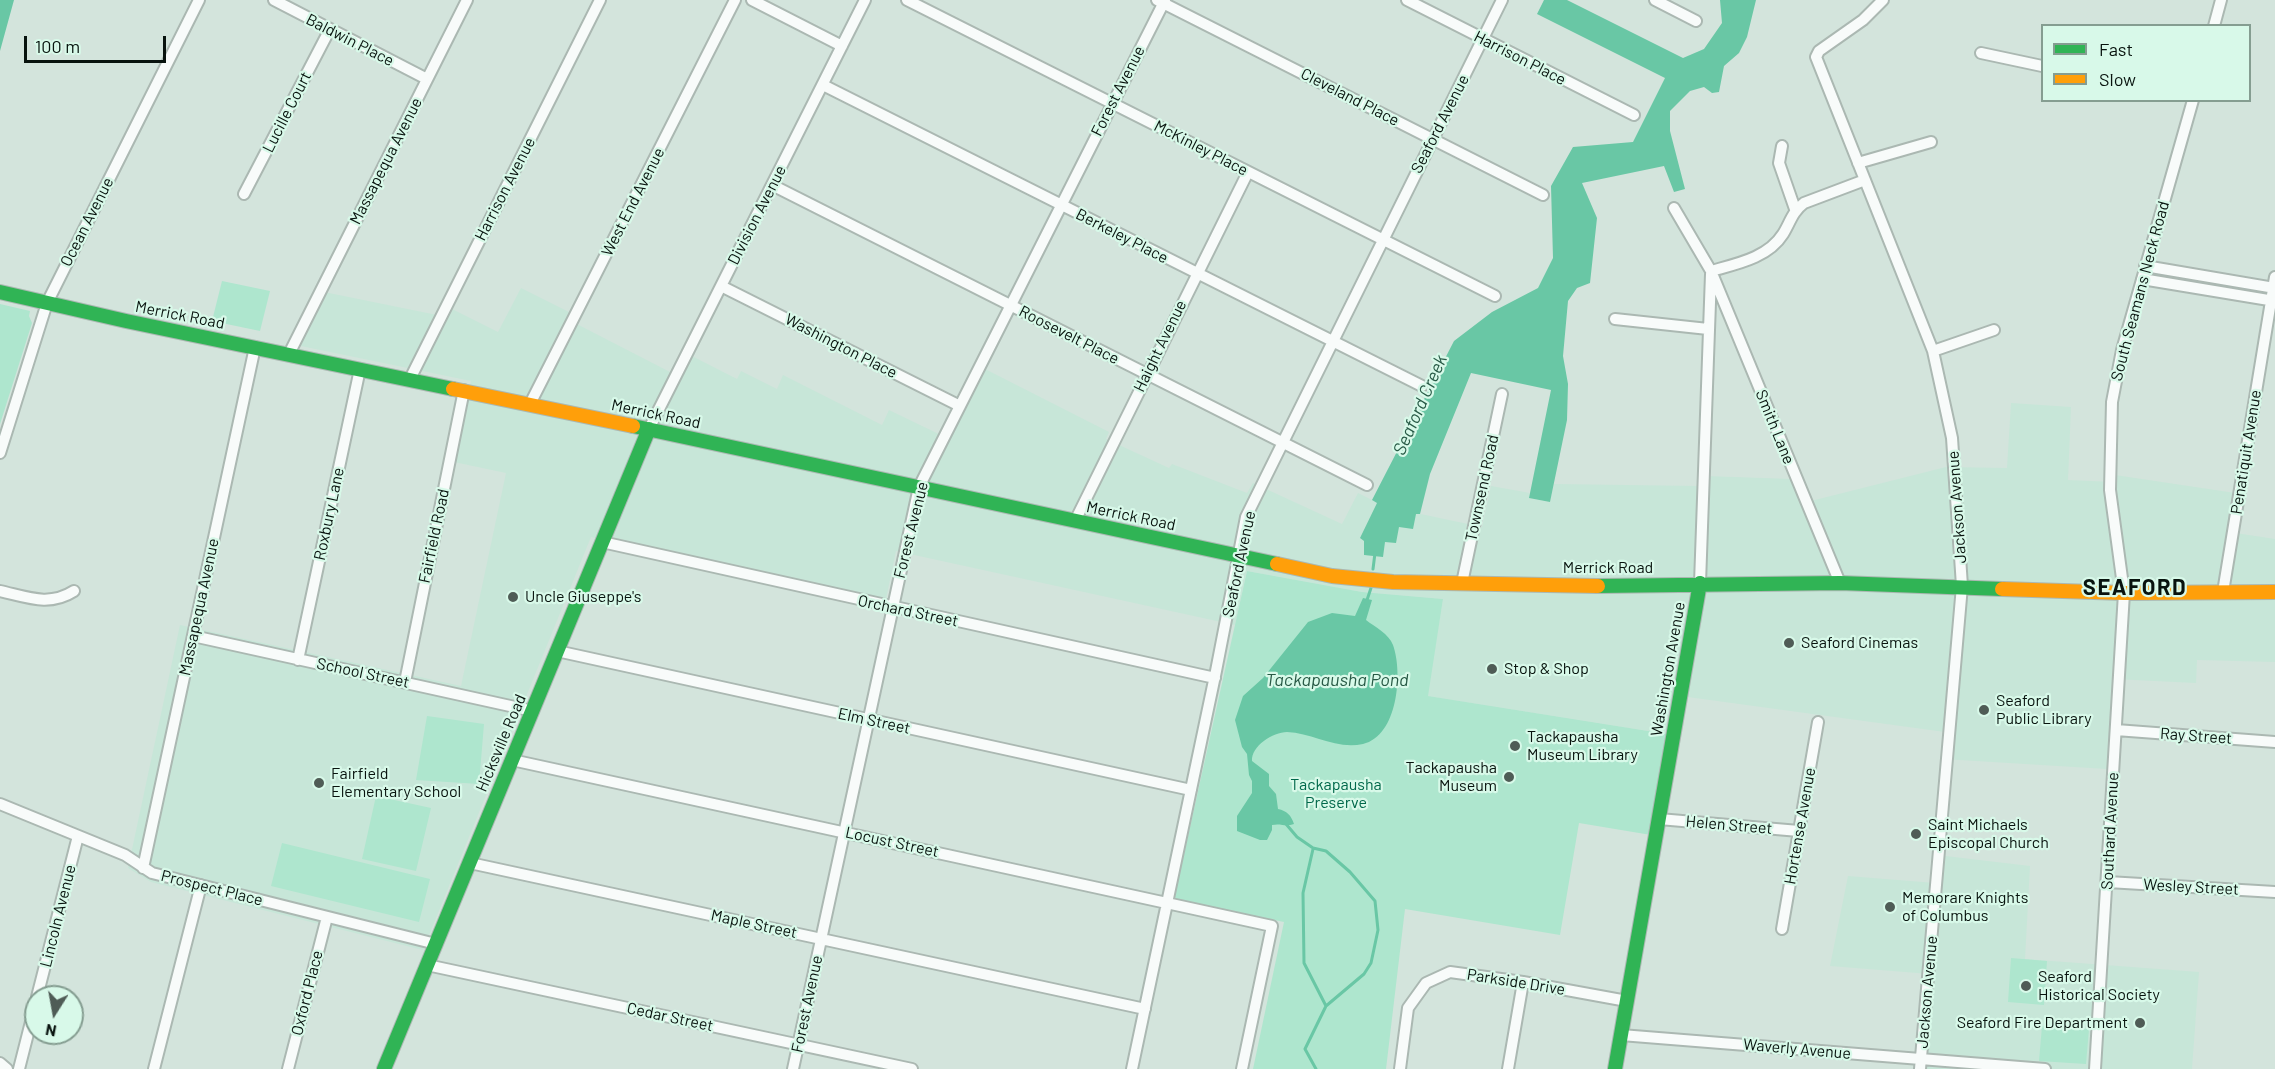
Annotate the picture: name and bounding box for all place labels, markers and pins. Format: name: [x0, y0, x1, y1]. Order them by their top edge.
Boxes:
place label: Uncle Giuseppe's: [525, 587, 641, 607]
marker: Uncle Giuseppe's: [506, 590, 520, 604]
place label: Seaford Cinemas: [1801, 633, 1918, 653]
marker: Seaford Cinemas: [1782, 636, 1796, 650]
place label: Stop & Shop: [1504, 659, 1589, 679]
marker: Stop & Shop: [1485, 662, 1499, 676]
place label: Seaford Public Library: [1996, 691, 2092, 729]
marker: Seaford Public Library: [1977, 703, 1991, 717]
place label: Tackapausha Museum Library: [1527, 727, 1638, 765]
marker: Tackapausha Museum Library: [1508, 739, 1522, 753]
place label: Tackapausha Museum: [1406, 758, 1497, 796]
place label: Fairfield Elementary School: [331, 764, 461, 802]
marker: Tackapausha Museum: [1502, 770, 1516, 784]
marker: Fairfield Elementary School: [312, 776, 326, 790]
place label: Saint Michaels Episcopal Church: [1928, 815, 2049, 853]
marker: Saint Michaels Episcopal Church: [1909, 827, 1923, 841]
place label: Memorare Knights of Columbus: [1902, 888, 2028, 926]
marker: Memorare Knights of Columbus: [1883, 900, 1897, 914]
place label: Seaford Historical Society: [2038, 967, 2160, 1005]
marker: Seaford Historical Society: [2019, 979, 2033, 993]
place label: Seaford Fire Department: [1957, 1013, 2128, 1033]
marker: Seaford Fire Department: [2133, 1016, 2147, 1030]

